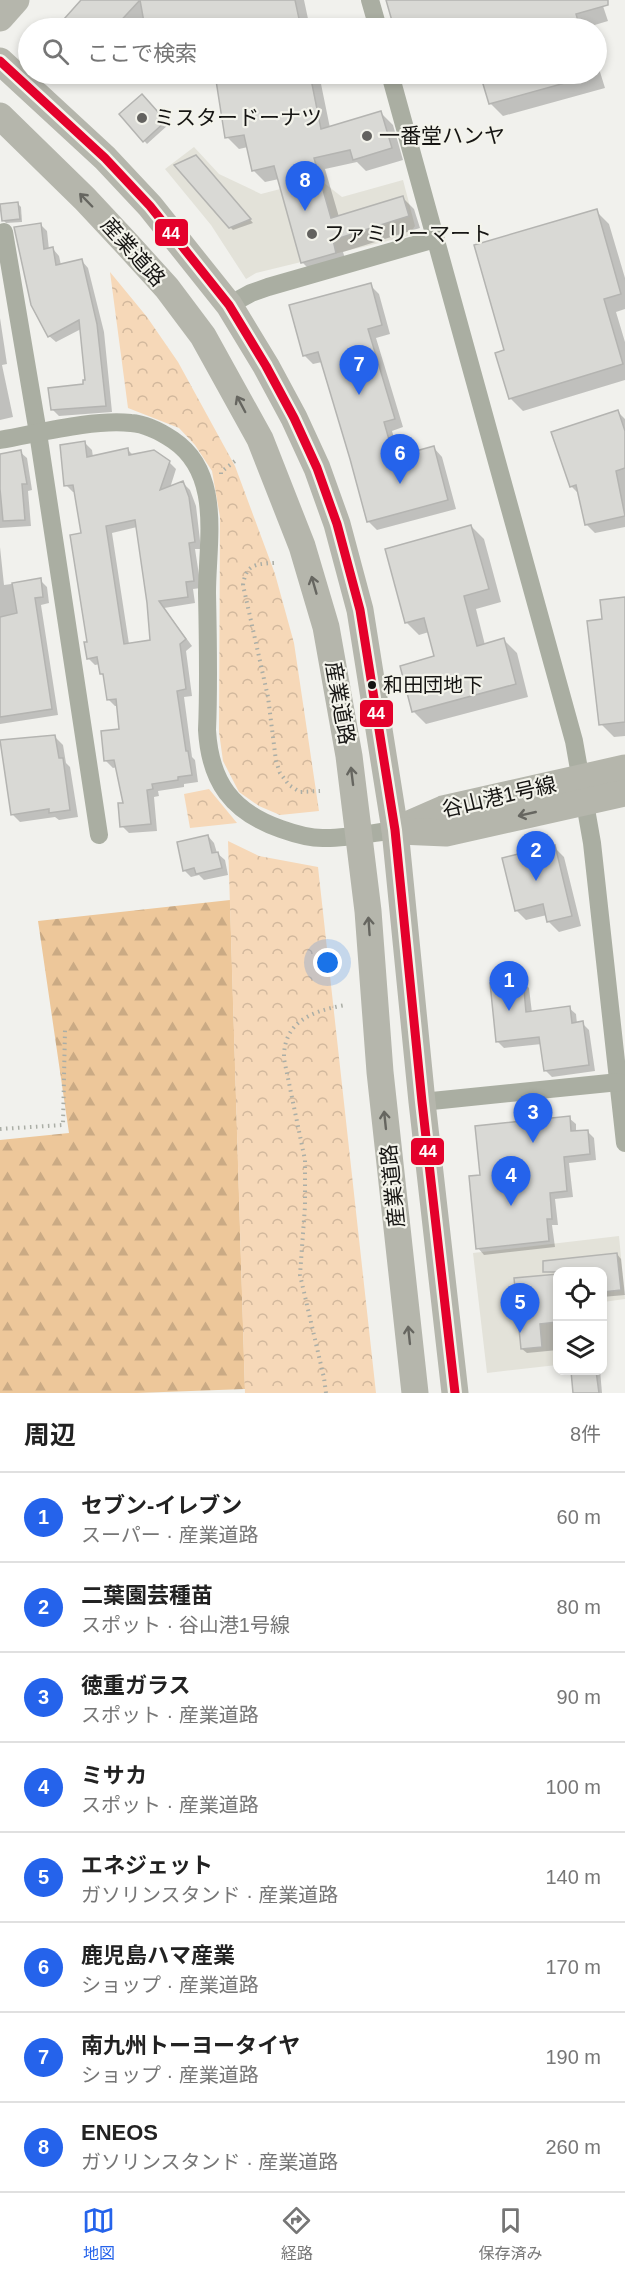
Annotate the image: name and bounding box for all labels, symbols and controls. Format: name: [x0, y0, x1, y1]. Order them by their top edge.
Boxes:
search box: [18, 18, 607, 84]
icon: search: [39, 35, 72, 68]
text: ここで検索: [87, 41, 197, 66]
place label: ミスタードーナツ: [154, 106, 322, 129]
marker: ミスタードーナツ: [135, 111, 149, 125]
place label: 一番堂ハンヤ: [379, 124, 505, 147]
marker: 一番堂ハンヤ: [360, 129, 374, 143]
pin: 8: [286, 162, 324, 211]
one-way arrow: [79, 193, 93, 208]
street label: 産業道路: [97, 213, 170, 291]
line badge: 44: [154, 218, 189, 247]
place label: ファミリーマート: [324, 222, 492, 245]
text: 44: [162, 225, 180, 242]
marker: ファミリーマート: [305, 227, 319, 241]
pin: 7: [340, 346, 378, 395]
one-way arrow: [235, 396, 246, 414]
pin: 6: [380, 434, 420, 484]
one-way arrow: [308, 576, 319, 595]
street label: 産業道路: [322, 660, 359, 746]
place label: 和田団地下: [383, 674, 483, 696]
marker: 和田団地下: [366, 679, 378, 691]
line badge: 44: [359, 699, 394, 728]
text: 44: [367, 705, 385, 722]
one-way arrow: [346, 767, 357, 786]
street label: 谷山港1号線: [439, 772, 558, 821]
one-way arrow: [518, 809, 537, 821]
pin: 2: [516, 832, 556, 881]
one-way arrow: [363, 916, 374, 936]
your location: [313, 948, 342, 977]
pin: 1: [490, 962, 528, 1011]
pin: 3: [514, 1094, 552, 1143]
one-way arrow: [379, 1111, 390, 1131]
line badge: 44: [410, 1137, 445, 1166]
street label: 産業道路: [377, 1143, 408, 1229]
text: 44: [419, 1143, 437, 1160]
pin: 4: [492, 1156, 530, 1206]
map controls: [553, 1267, 607, 1375]
button: locate: [553, 1267, 607, 1321]
pin: 5: [500, 1284, 540, 1333]
button: layers: [553, 1321, 607, 1375]
one-way arrow: [403, 1325, 414, 1345]
text: 周辺: [24, 1420, 76, 1450]
text: 8件: [570, 1423, 601, 1445]
text: セブン-イレブン: [81, 1493, 242, 1518]
text: 1: [38, 1506, 49, 1528]
text: 60 m: [557, 1506, 601, 1528]
text: スーパー · 産業道路: [81, 1524, 259, 1546]
text: 二葉園芸種苗: [81, 1583, 213, 1608]
text: 2: [38, 1596, 49, 1618]
text: 80 m: [557, 1596, 601, 1618]
text: スポット · 谷山港1号線: [81, 1614, 290, 1636]
text: 徳重ガラス: [81, 1673, 191, 1698]
text: 3: [38, 1686, 49, 1708]
text: 90 m: [557, 1686, 601, 1708]
text: スポット · 産業道路: [81, 1704, 259, 1726]
text: ミサカ: [81, 1763, 147, 1788]
text: 4: [38, 1776, 49, 1798]
text: 100 m: [545, 1776, 601, 1798]
text: スポット · 産業道路: [81, 1794, 259, 1816]
text: エネジェット: [81, 1853, 213, 1878]
text: 5: [38, 1866, 49, 1888]
text: 140 m: [545, 1866, 601, 1888]
text: ガソリンスタンド · 産業道路: [81, 1884, 338, 1906]
text: 鹿児島ハマ産業: [81, 1943, 235, 1968]
text: 6: [38, 1956, 49, 1978]
text: 170 m: [545, 1956, 601, 1978]
text: ショップ · 産業道路: [81, 1974, 259, 1996]
text: 南九州トーヨータイヤ: [81, 2033, 300, 2058]
text: 7: [38, 2046, 49, 2068]
text: 190 m: [545, 2046, 601, 2068]
text: ショップ · 産業道路: [81, 2064, 259, 2086]
text: ENEOS: [81, 2120, 158, 2145]
text: 8: [38, 2136, 49, 2158]
text: 260 m: [545, 2136, 601, 2158]
text: ガソリンスタンド · 産業道路: [81, 2151, 338, 2173]
tab: 地図: [82, 2204, 115, 2264]
tab: 経路: [280, 2204, 313, 2264]
tab: 保存済み: [478, 2204, 542, 2264]

